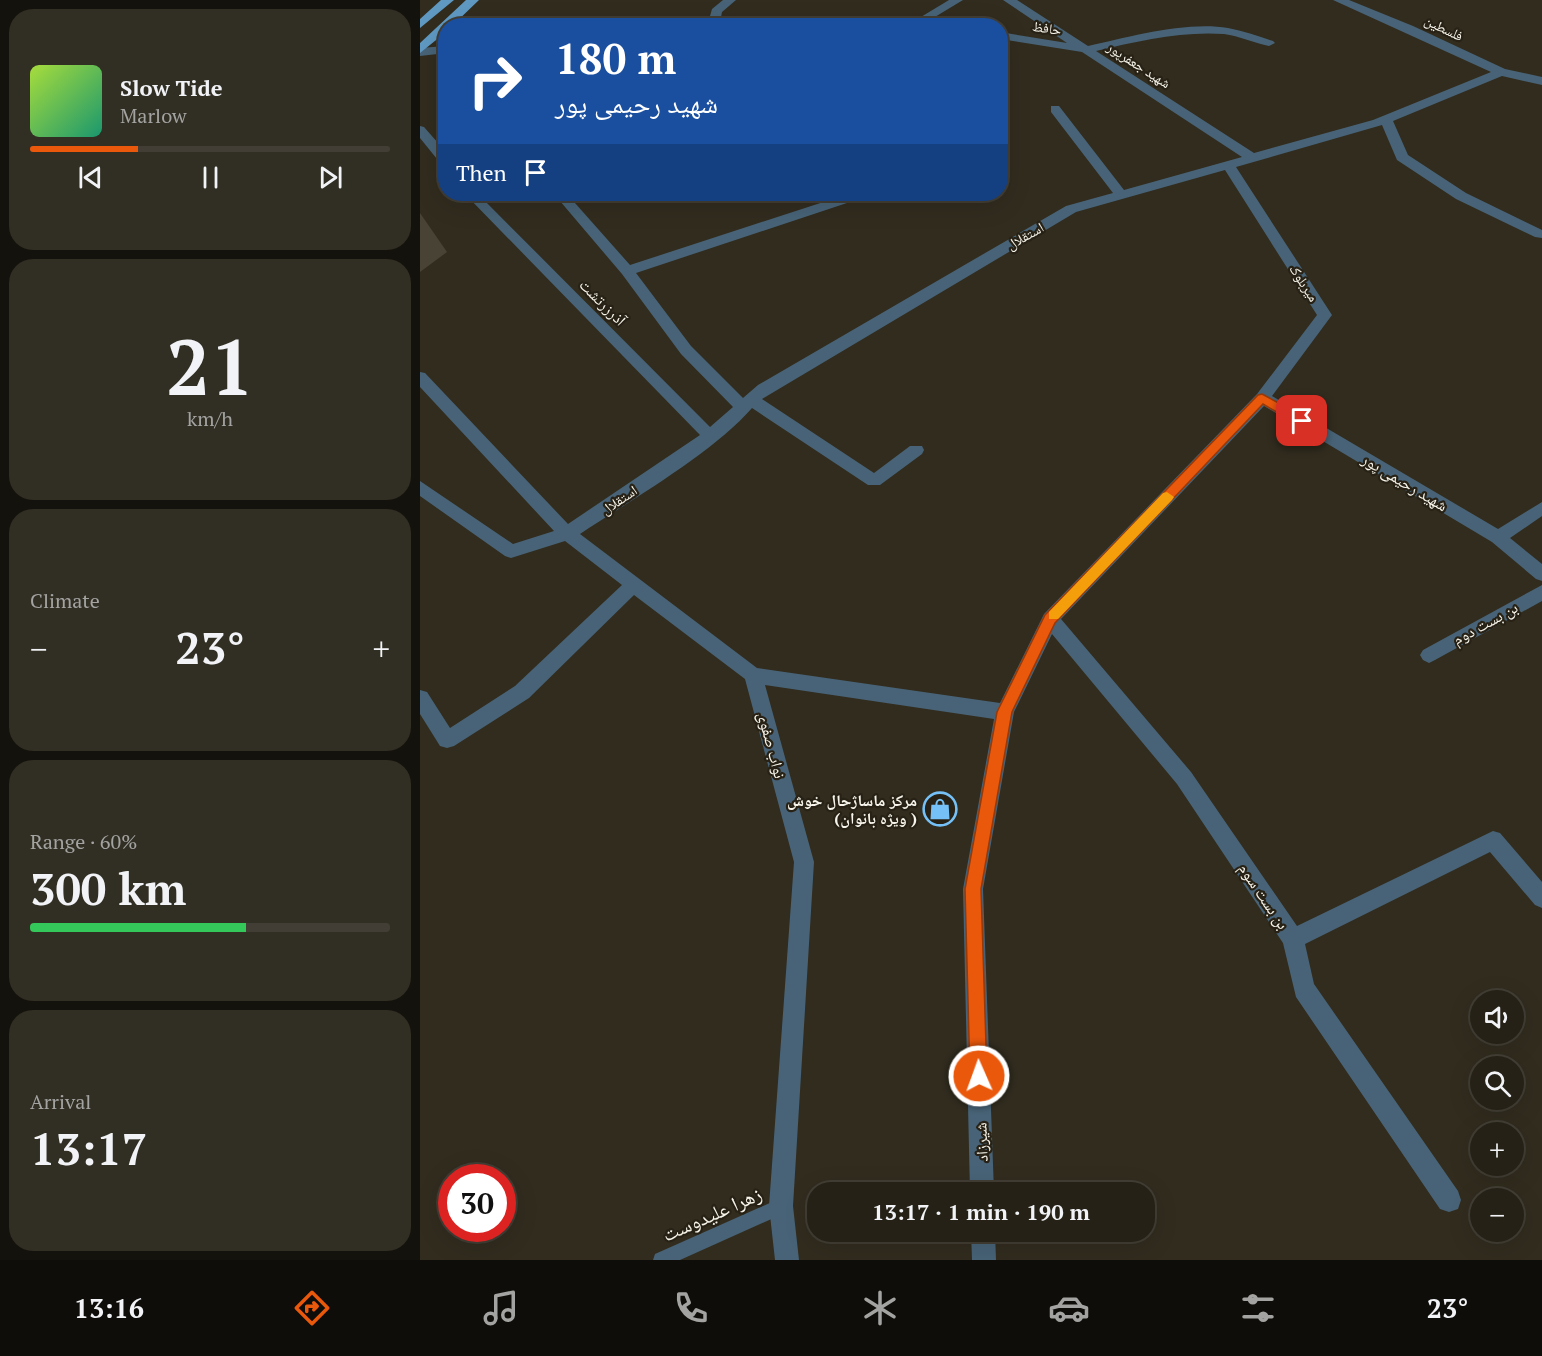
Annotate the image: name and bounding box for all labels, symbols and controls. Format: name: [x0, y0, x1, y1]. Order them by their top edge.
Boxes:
street label: فلسطین: [1422, 10, 1467, 45]
street label: حافظ: [1031, 16, 1063, 39]
text: 180 m: [555, 30, 676, 86]
street label: شهید جعفرپور: [1103, 36, 1175, 92]
icon: right: [456, 42, 534, 120]
text: Slow Tide: [120, 73, 223, 102]
text: شهید رحیمی پور: [555, 85, 718, 121]
text: Marlow: [120, 102, 187, 129]
icon: arrive: [519, 156, 552, 189]
text: Then: [456, 158, 507, 187]
icon: previous: [74, 161, 107, 194]
icon: pause: [194, 161, 227, 194]
icon: next: [314, 161, 347, 194]
street label: استقلال: [1003, 217, 1047, 254]
street label: میربلوک: [1285, 260, 1324, 305]
street label: آذرزرتشت: [575, 274, 632, 331]
text: 21: [166, 314, 254, 417]
pin: [1276, 395, 1327, 446]
icon: arrive: [1285, 404, 1318, 437]
text: km/h: [187, 405, 233, 432]
street label: شهید رحیمی پور: [1357, 447, 1452, 516]
street label: استقلال: [597, 481, 641, 519]
text: Climate: [30, 587, 100, 614]
street label: بن بست دوم: [1448, 596, 1522, 650]
text: 23°: [175, 617, 245, 677]
text: −: [30, 627, 48, 670]
text: +: [372, 627, 390, 670]
street label: نواب صفوی: [753, 709, 791, 781]
place label: مرکز ماساژحال خوش (ویژه بانوان ): [787, 789, 917, 829]
shop icon: مرکز ماساژحال خوش (ویژه بانوان ): [922, 791, 958, 827]
text: Range · 60%: [30, 828, 137, 855]
text: 300 km: [30, 858, 186, 918]
street label: بن بست سوم: [1234, 859, 1294, 933]
map controls: [1470, 990, 1524, 1242]
button: sound: [1470, 990, 1524, 1044]
position arrow: [947, 1044, 1011, 1108]
button: search: [1470, 1056, 1524, 1110]
text: Arrival: [30, 1088, 91, 1115]
text: 13:17: [30, 1118, 147, 1178]
street label: شیرزاد: [969, 1122, 993, 1162]
button: +: [1470, 1122, 1524, 1176]
speed limit sign: 30: [438, 1164, 516, 1242]
street label: زهرا علیدوست: [658, 1180, 766, 1247]
button: −: [1470, 1188, 1524, 1242]
text: 13:17 · 1 min · 190 m: [872, 1197, 1090, 1226]
icon: directions: [291, 1287, 333, 1329]
icon: music: [480, 1287, 522, 1329]
icon: phone: [670, 1287, 712, 1329]
icon: climate: [859, 1287, 901, 1329]
icon: car: [1048, 1287, 1090, 1329]
icon: filters: [1237, 1287, 1279, 1329]
text: 13:16: [74, 1290, 144, 1326]
text: 23°: [1427, 1290, 1468, 1326]

